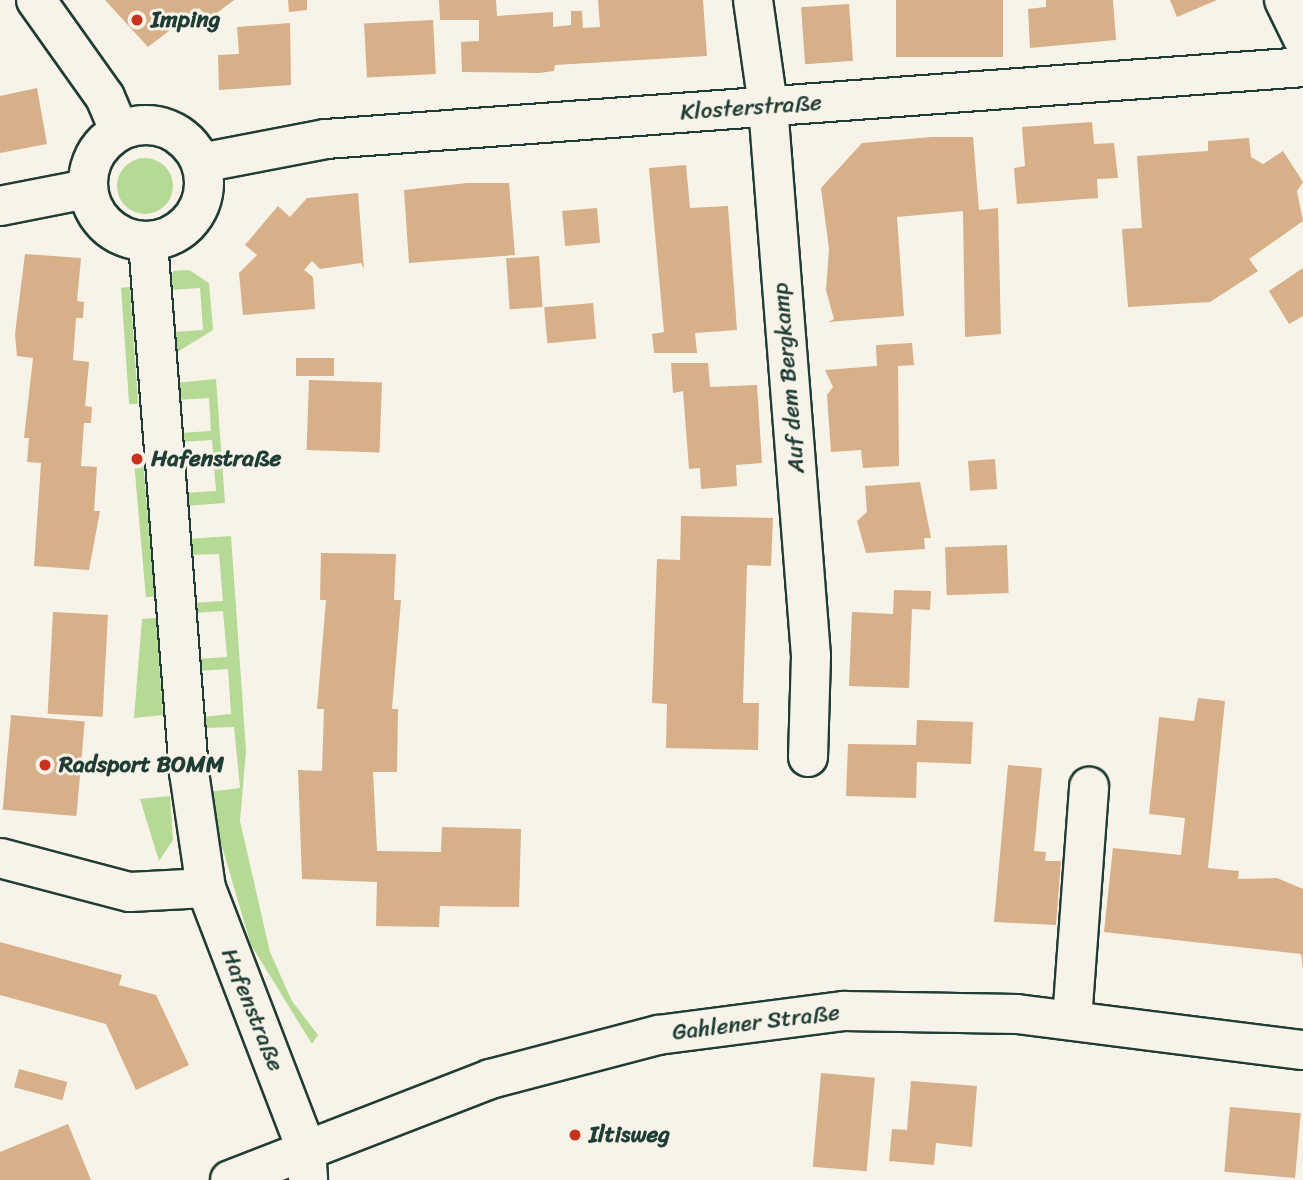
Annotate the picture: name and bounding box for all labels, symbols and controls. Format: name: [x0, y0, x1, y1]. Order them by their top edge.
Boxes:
place label: Imping: [151, 6, 220, 34]
marker: Imping: [129, 12, 145, 28]
street label: Klosterstraße: [679, 89, 823, 127]
street label: Auf dem Bergkamp: [767, 281, 811, 475]
place label: Hafenstraße: [151, 445, 281, 473]
marker: Hafenstraße: [129, 451, 145, 467]
place label: Radsport BOMM: [59, 751, 224, 779]
marker: Radsport BOMM: [37, 757, 53, 773]
street label: Hafenstraße: [215, 944, 289, 1076]
street label: Gahlener Straße: [671, 999, 841, 1047]
place label: Iltisweg: [589, 1121, 670, 1149]
marker: Iltisweg: [567, 1127, 583, 1143]

